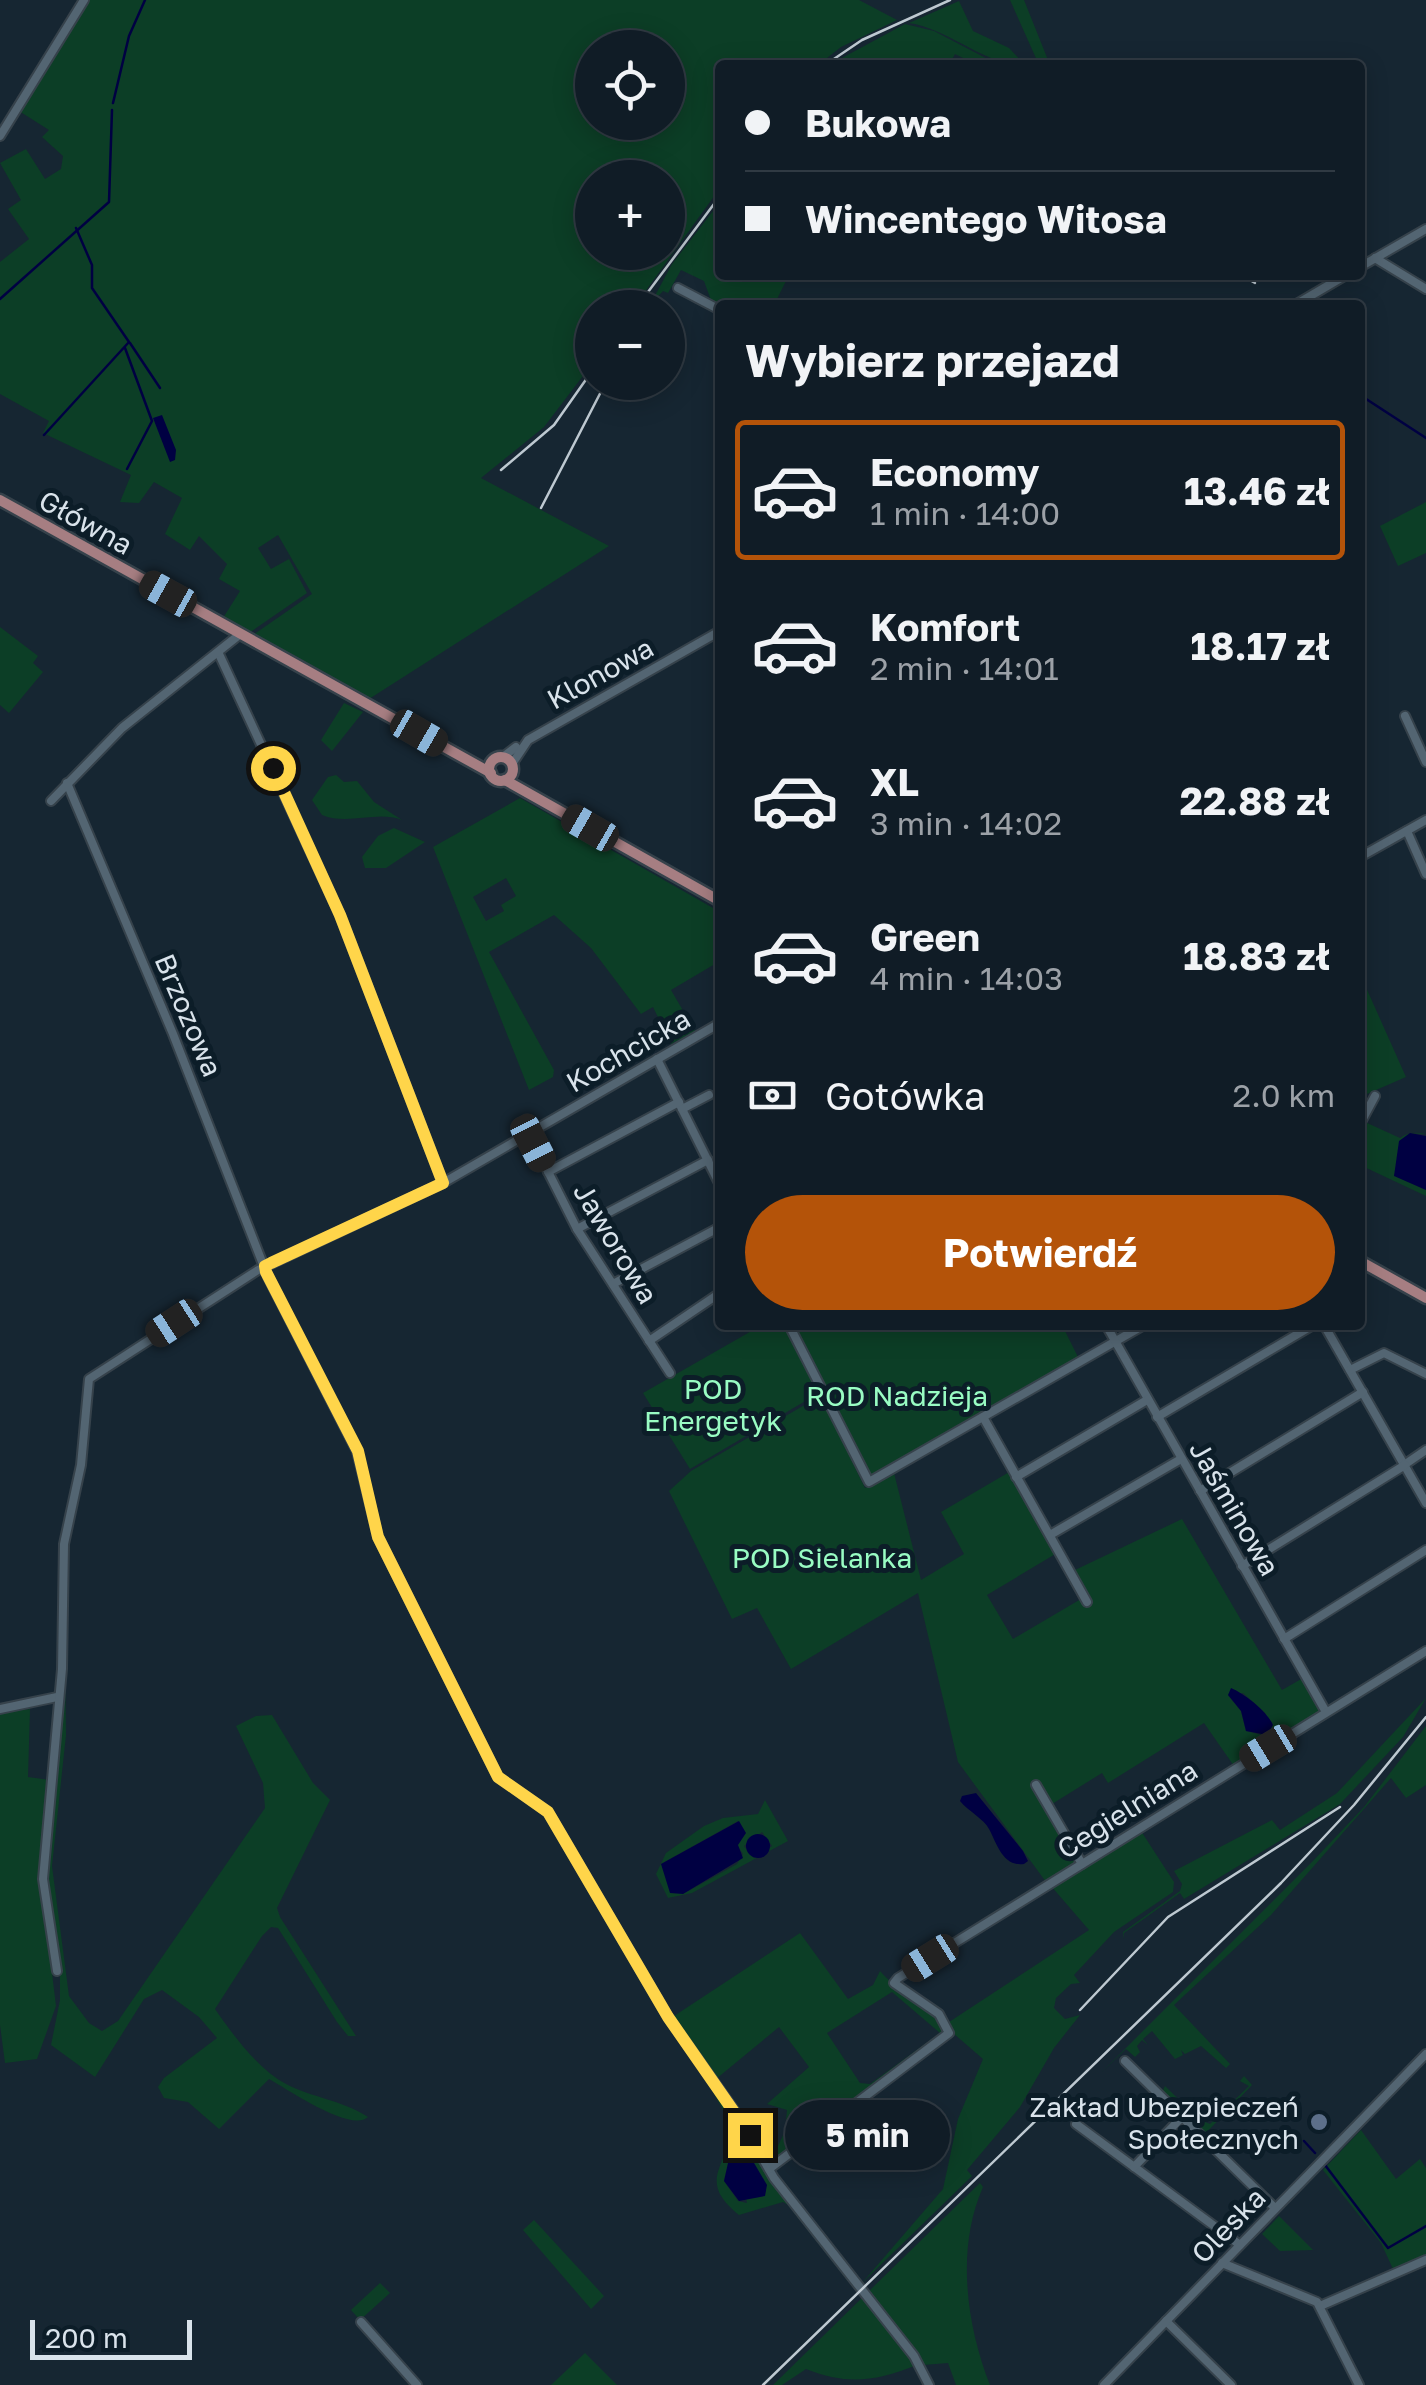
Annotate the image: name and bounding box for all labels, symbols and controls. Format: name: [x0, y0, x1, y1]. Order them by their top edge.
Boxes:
map controls: [575, 30, 685, 400]
button: locate: [575, 30, 685, 140]
text: Bukowa: [805, 100, 951, 145]
button: +: [575, 160, 685, 270]
text: Wincentego Witosa: [805, 196, 1167, 241]
button: −: [575, 290, 685, 400]
text: Wybierz przejazd: [745, 333, 1120, 387]
icon: car: [750, 445, 840, 535]
text: Economy: [870, 449, 1039, 494]
text: 13.46 zł: [1184, 468, 1330, 513]
street label: Główna: [34, 483, 138, 561]
text: 1 min · 14:00: [870, 494, 1060, 532]
car: [134, 566, 202, 622]
icon: car: [750, 600, 840, 690]
text: Komfort: [870, 604, 1020, 649]
text: 18.17 zł: [1191, 623, 1330, 668]
street label: Klonowa: [541, 630, 659, 716]
text: 2 min · 14:01: [870, 649, 1059, 687]
car: [386, 705, 452, 761]
route start: [251, 746, 296, 791]
icon: car: [750, 755, 840, 845]
text: XL: [870, 759, 919, 804]
text: 22.88 zł: [1180, 778, 1330, 823]
car: [557, 800, 623, 856]
text: 3 min · 14:02: [870, 804, 1062, 842]
icon: car: [750, 910, 840, 1000]
text: Green: [870, 914, 980, 959]
text: 18.83 zł: [1183, 933, 1330, 978]
street label: Brzozowa: [148, 949, 230, 1081]
text: 4 min · 14:03: [870, 959, 1063, 997]
street label: Kochcicka: [560, 1001, 696, 1099]
icon: cash: [745, 1068, 800, 1123]
text: Gotówka: [825, 1073, 986, 1118]
text: 2.0 km: [1233, 1076, 1335, 1114]
car: [506, 1109, 560, 1177]
street label: Jaworowa: [567, 1176, 665, 1310]
button: Potwierdź: [745, 1195, 1335, 1310]
car: [141, 1294, 207, 1352]
park label: POD Energetyk: [644, 1372, 782, 1437]
park label: ROD Nadzieja: [806, 1379, 988, 1412]
street label: Jaśminowa: [1183, 1435, 1287, 1581]
park label: POD Sielanka: [732, 1541, 912, 1574]
car: [1235, 1720, 1301, 1776]
street label: Cegielniana: [1051, 1753, 1203, 1865]
car: [897, 1929, 963, 1987]
place label: Zakład Ubezpieczeń Społecznych: [1029, 2090, 1299, 2155]
callout: 5 min: [785, 2100, 950, 2170]
marker: Zakład Ubezpieczeń Społecznych: [1308, 2111, 1330, 2133]
route end: [728, 2113, 773, 2158]
text: 5 min: [826, 2116, 909, 2154]
street label: Oleska: [1184, 2181, 1272, 2269]
scale bar: [30, 2315, 192, 2360]
text: 200 m: [45, 2321, 128, 2354]

